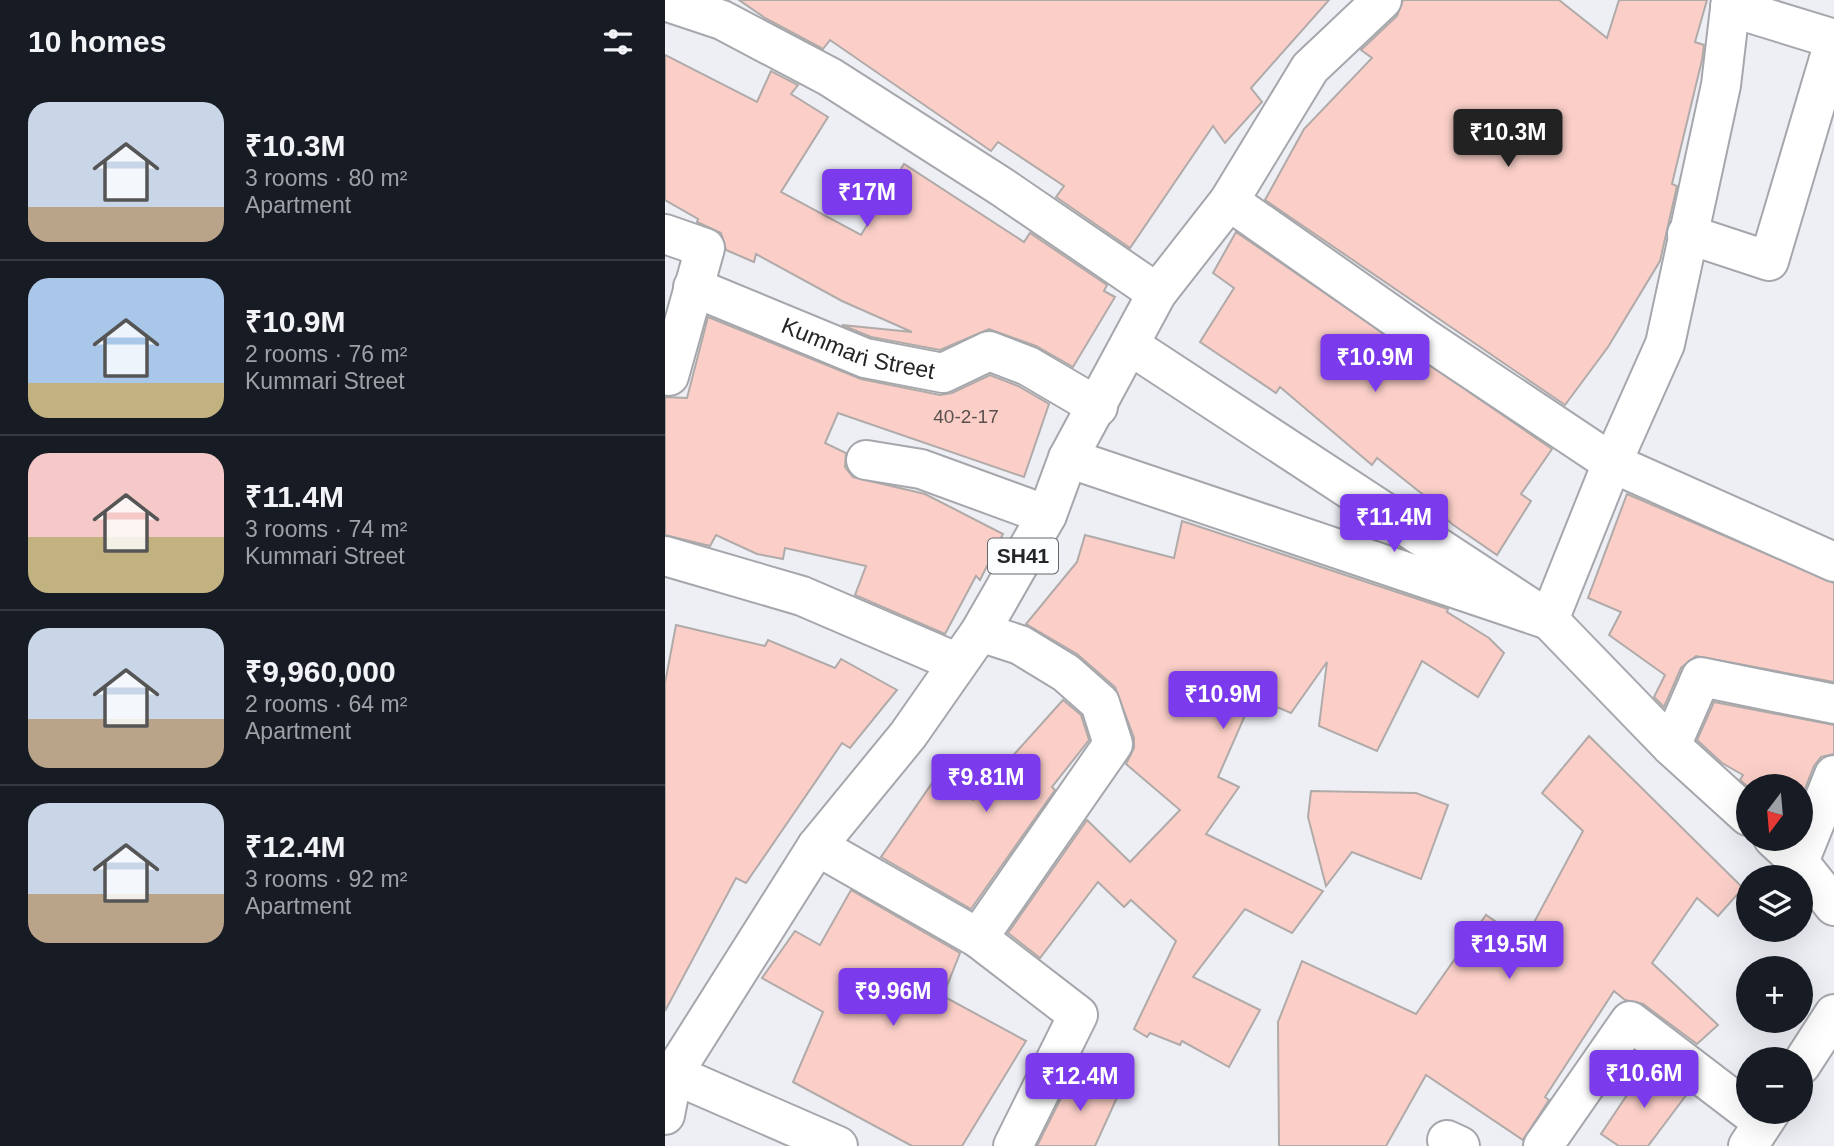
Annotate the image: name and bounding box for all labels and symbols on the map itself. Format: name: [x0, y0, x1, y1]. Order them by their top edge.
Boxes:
pin: ₹10.3M: [1451, 110, 1565, 169]
pin: ₹17M: [826, 170, 908, 229]
street label: Kummari Street: [778, 312, 938, 384]
pin: ₹10.9M: [1318, 334, 1432, 394]
house number: 40-2-17: [933, 406, 999, 427]
pin: ₹11.4M: [1337, 494, 1451, 554]
road number: SH41: [988, 538, 1058, 574]
pin: ₹10.9M: [1166, 672, 1280, 731]
pin: ₹9.81M: [929, 754, 1043, 814]
north arrow: [1736, 774, 1813, 850]
pin: ₹19.5M: [1452, 922, 1566, 981]
pin: ₹9.96M: [836, 968, 950, 1028]
pin: ₹10.6M: [1587, 1050, 1701, 1110]
pin: ₹12.4M: [1023, 1054, 1137, 1113]

